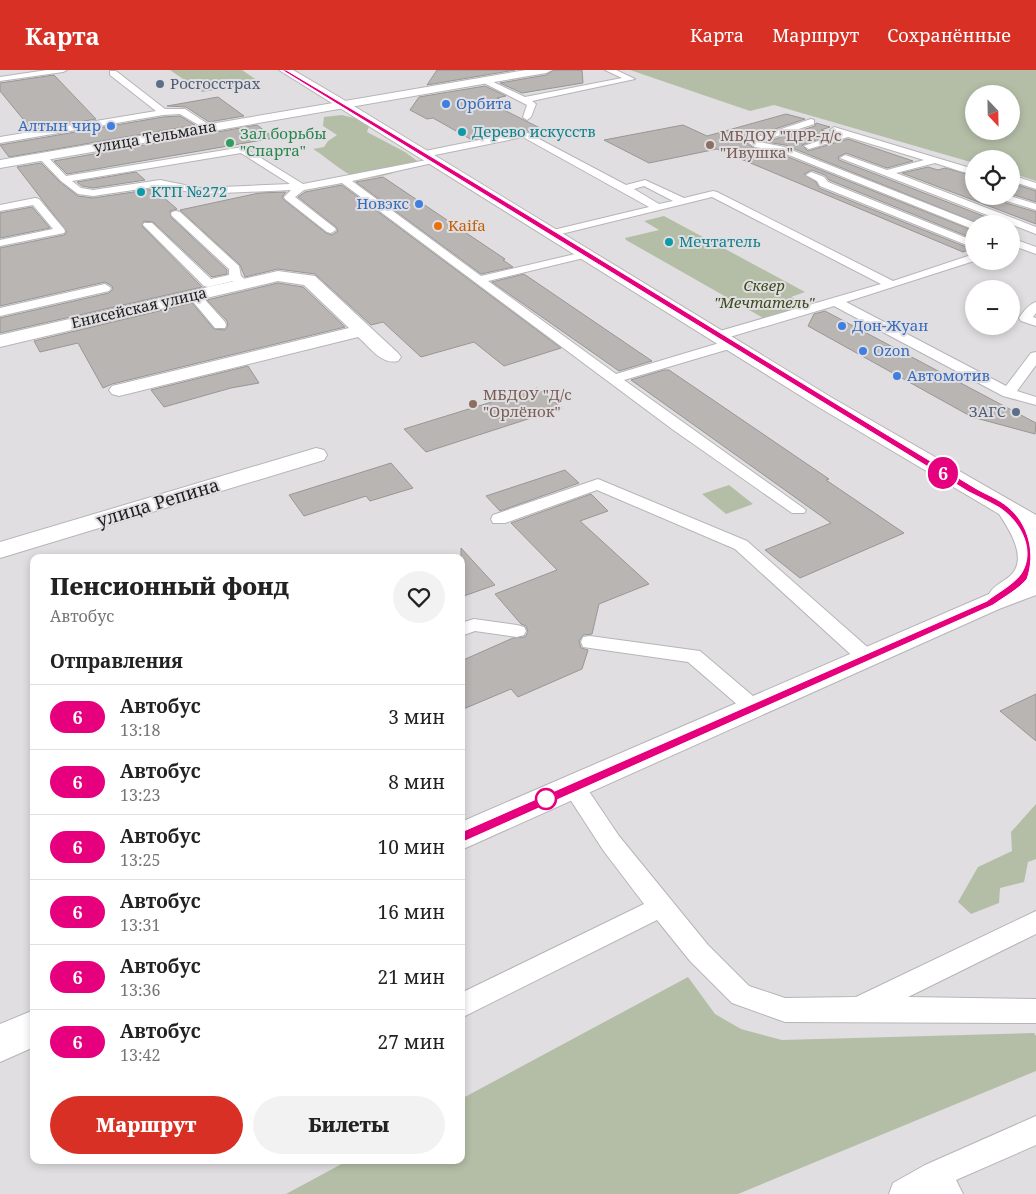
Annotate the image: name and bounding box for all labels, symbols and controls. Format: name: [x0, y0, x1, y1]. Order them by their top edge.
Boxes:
text: Карта: [25, 19, 100, 52]
text: Карта: [690, 23, 744, 47]
text: Маршрут: [772, 23, 859, 47]
text: Сохранённые: [887, 23, 1011, 47]
place label: Росгосстрах: [170, 73, 261, 93]
marker: Росгосстрах: [154, 78, 166, 90]
north arrow: [965, 85, 1020, 140]
map controls: [965, 85, 1020, 335]
place label: Орбита: [456, 93, 512, 113]
marker: Орбита: [440, 98, 452, 110]
place label: Алтын чир: [18, 115, 101, 135]
street label: улица Тельмана: [92, 115, 218, 157]
marker: Алтын чир: [105, 120, 117, 132]
place label: Дерево искусств: [472, 121, 596, 141]
place label: Зал борьбы "Спарта": [240, 123, 327, 160]
place label: МБДОУ "ЦРР-д/с "Ивушка": [720, 125, 842, 162]
marker: Дерево искусств: [456, 126, 468, 138]
marker: Зал борьбы "Спарта": [224, 137, 236, 149]
marker: МБДОУ "ЦРР-д/с "Ивушка": [704, 139, 716, 151]
button: locate: [965, 150, 1020, 205]
place label: КТП №272: [151, 181, 227, 201]
marker: КТП №272: [135, 186, 147, 198]
place label: Новэкс: [356, 193, 409, 213]
marker: Новэкс: [413, 198, 425, 210]
place label: Kaifa: [448, 215, 486, 235]
button: +: [965, 215, 1020, 270]
marker: Kaifa: [432, 220, 444, 232]
place label: Мечтатель: [679, 231, 761, 251]
marker: Мечтатель: [663, 236, 675, 248]
park label: Сквер "Мечтатель": [714, 275, 815, 312]
button: −: [965, 280, 1020, 335]
street label: Енисейская улица: [69, 282, 209, 332]
place label: Дон-Жуан: [852, 315, 928, 335]
marker: Дон-Жуан: [836, 320, 848, 332]
place label: Ozon: [873, 340, 910, 360]
marker: Ozon: [857, 345, 869, 357]
place label: Автомотив: [907, 365, 990, 385]
marker: Автомотив: [891, 370, 903, 382]
place label: МБДОУ "Д/с "Орлёнок": [483, 384, 572, 421]
marker: МБДОУ "Д/с "Орлёнок": [467, 398, 479, 410]
place label: ЗАГС: [969, 401, 1006, 421]
marker: ЗАГС: [1010, 406, 1022, 418]
line badge: 6: [927, 457, 959, 489]
text: 6: [938, 461, 948, 485]
street label: улица Репина: [93, 472, 222, 532]
text: Пенсионный фонд: [50, 569, 289, 602]
button: heart: [393, 571, 445, 623]
text: Автобус: [50, 605, 114, 627]
text: Отправления: [50, 648, 183, 674]
text: Автобус: [120, 693, 201, 719]
text: 3 мин: [388, 704, 445, 730]
text: 6: [72, 705, 83, 729]
text: 13:18: [120, 719, 160, 741]
text: Автобус: [120, 758, 201, 784]
text: 8 мин: [388, 769, 445, 795]
text: 6: [72, 770, 83, 794]
text: 13:23: [120, 784, 160, 806]
unlabelled marker: [535, 788, 557, 810]
text: Автобус: [120, 823, 201, 849]
text: 10 мин: [378, 834, 445, 860]
text: 6: [72, 835, 83, 859]
text: 13:25: [120, 849, 160, 871]
text: Автобус: [120, 888, 201, 914]
text: 16 мин: [378, 899, 445, 925]
text: 6: [72, 900, 83, 924]
text: 13:31: [120, 914, 160, 936]
text: Автобус: [120, 953, 201, 979]
text: 21 мин: [378, 964, 445, 990]
text: 6: [72, 965, 83, 989]
text: 13:36: [120, 979, 160, 1001]
text: Автобус: [120, 1018, 201, 1044]
text: 27 мин: [378, 1029, 445, 1055]
text: 6: [72, 1030, 83, 1054]
text: 13:42: [120, 1044, 160, 1066]
button: Маршрут: [50, 1096, 243, 1154]
button: Билеты: [253, 1096, 445, 1154]

